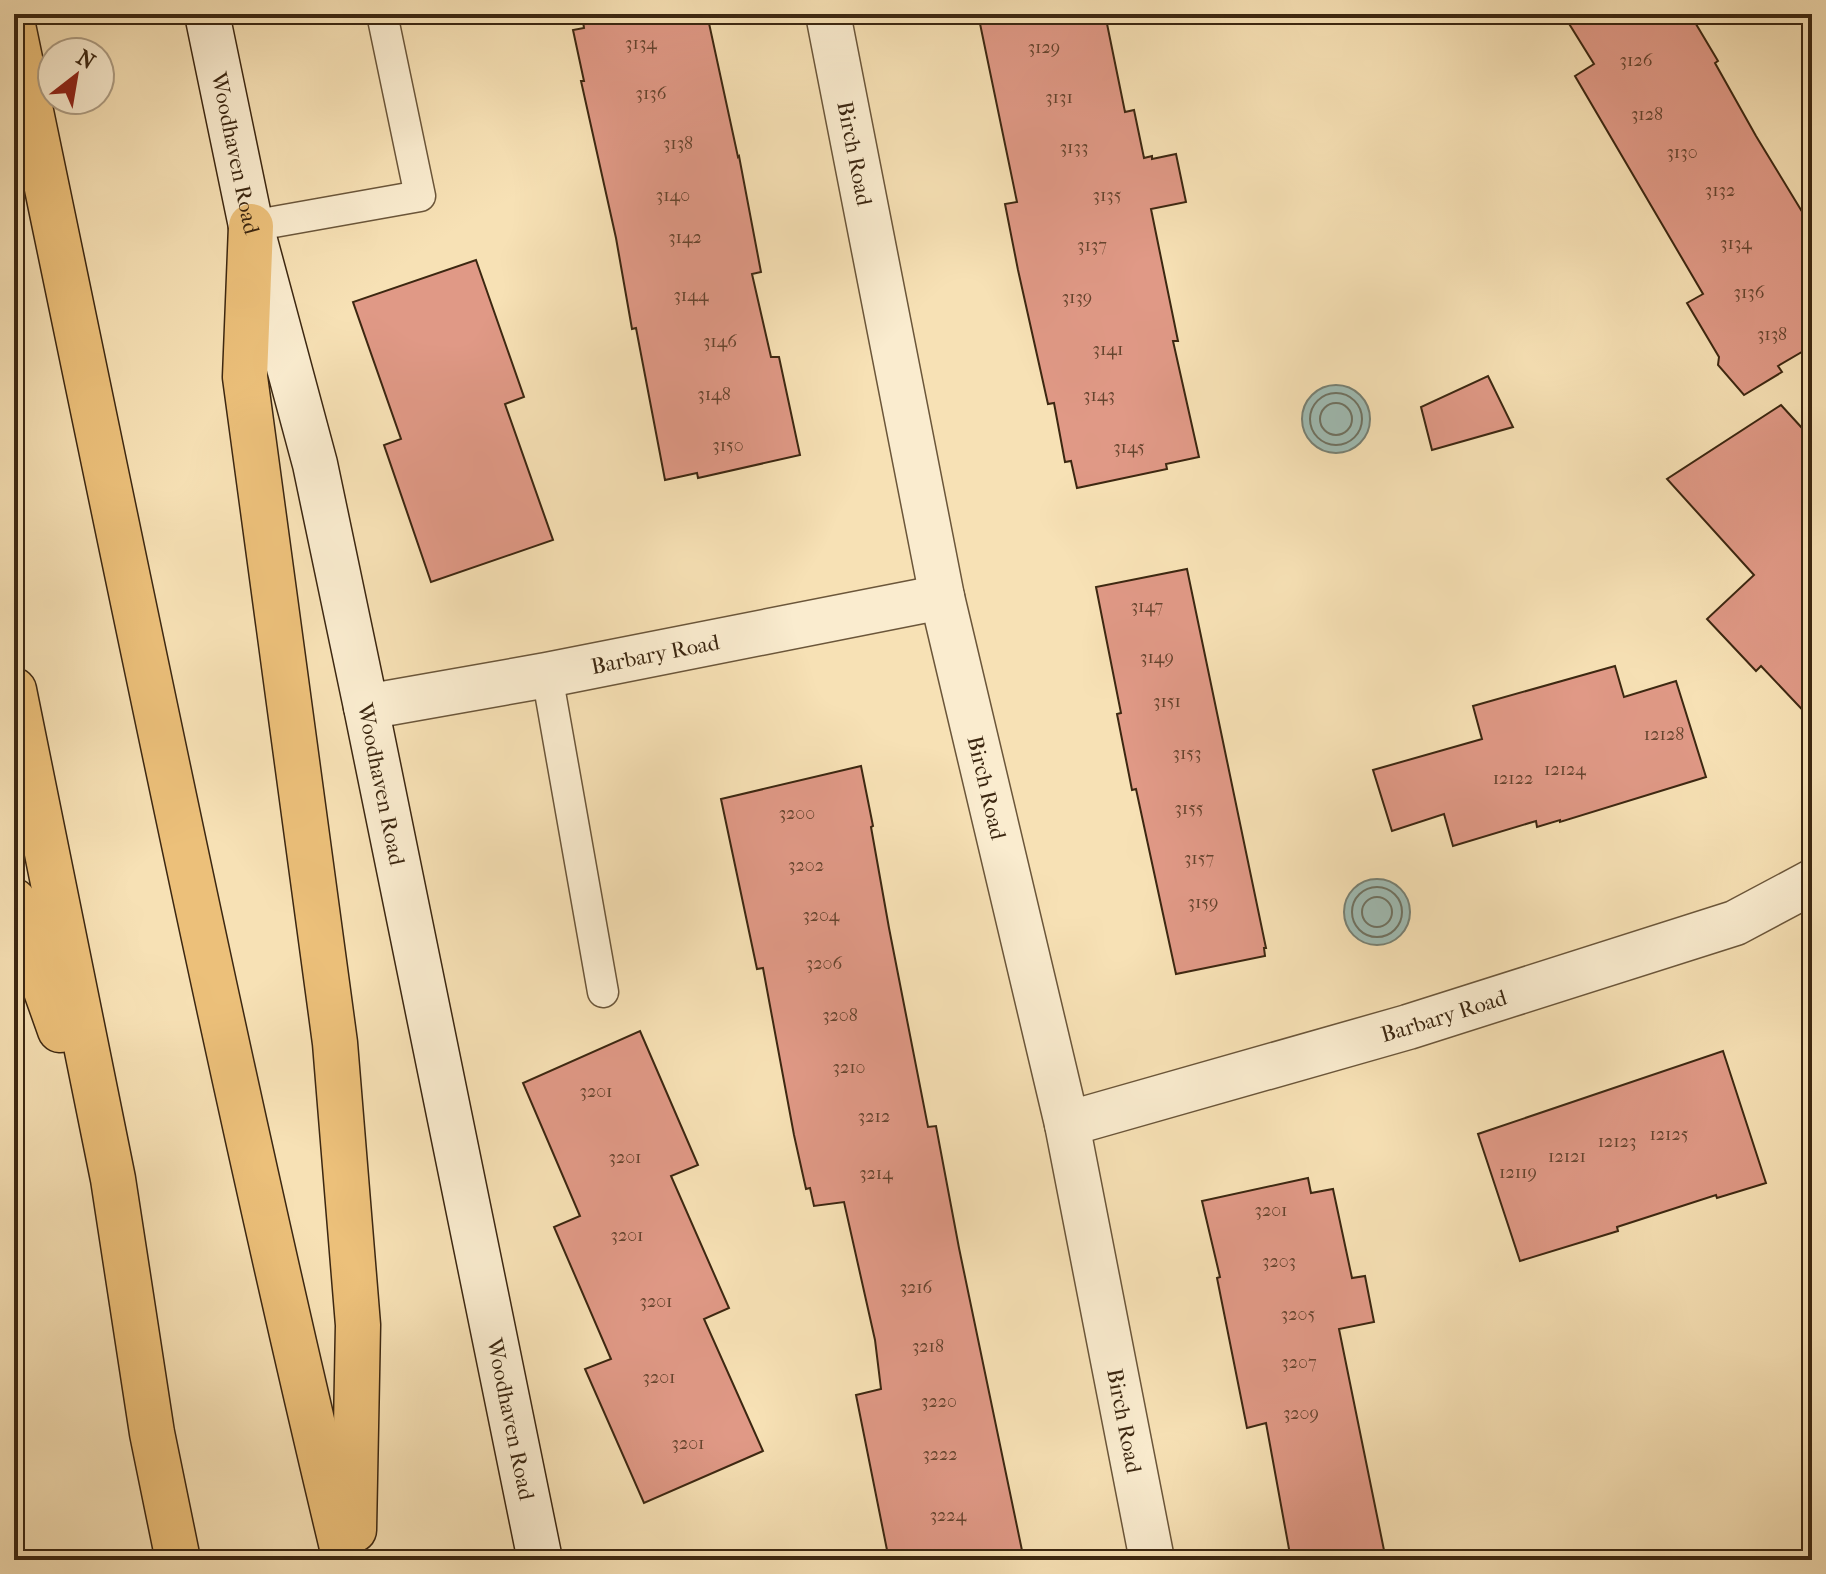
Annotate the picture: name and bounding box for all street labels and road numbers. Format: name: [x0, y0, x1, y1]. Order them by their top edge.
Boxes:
street label: Woodhaven Road: [205, 69, 265, 238]
street label: Birch Road: [831, 99, 877, 209]
street label: Barbary Road: [589, 629, 723, 680]
street label: Woodhaven Road: [351, 700, 410, 869]
street label: Birch Road: [961, 733, 1011, 843]
street label: Barbary Road: [1378, 984, 1511, 1048]
street label: Woodhaven Road: [481, 1335, 540, 1503]
street label: Birch Road: [1101, 1367, 1147, 1476]

